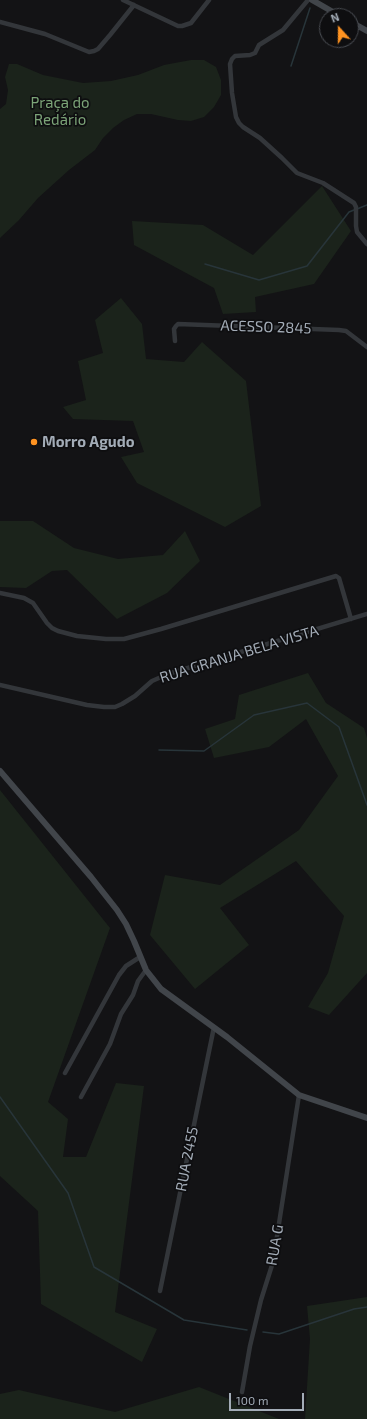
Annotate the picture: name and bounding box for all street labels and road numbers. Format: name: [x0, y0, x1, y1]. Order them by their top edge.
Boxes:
street label: ACESSO 2845: [220, 316, 312, 338]
street label: RUA GRANJA BELA VISTA: [157, 621, 321, 687]
street label: RUA 2455: [172, 1125, 202, 1193]
street label: RUA G: [263, 1223, 287, 1267]

